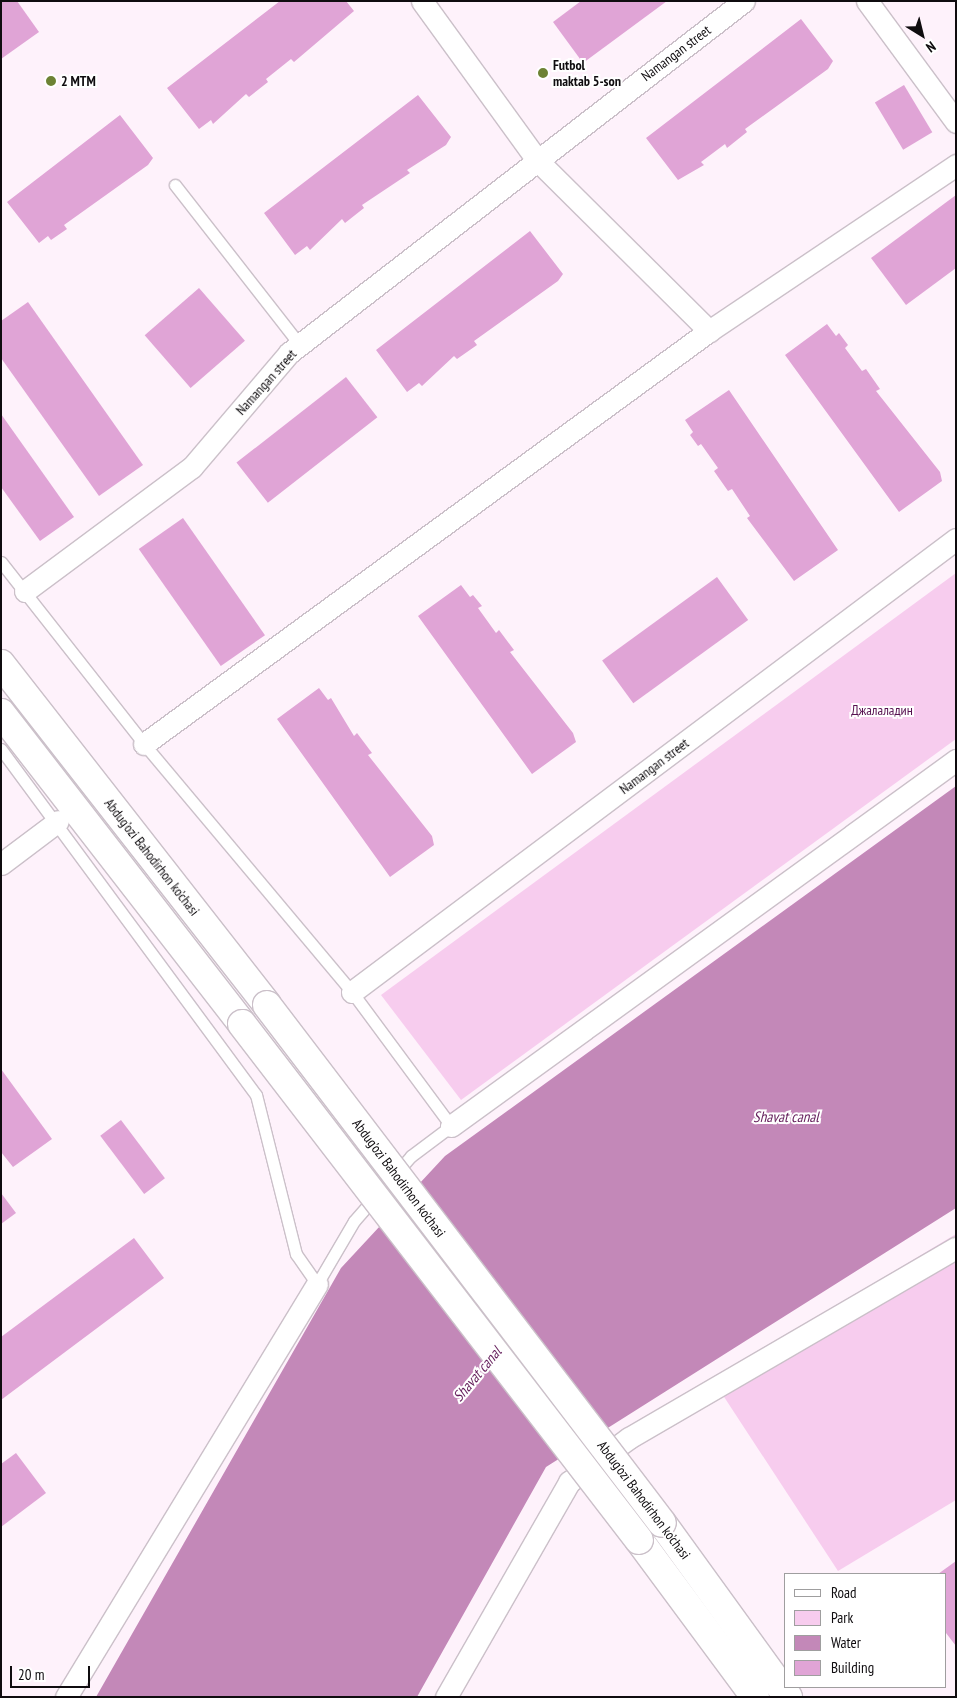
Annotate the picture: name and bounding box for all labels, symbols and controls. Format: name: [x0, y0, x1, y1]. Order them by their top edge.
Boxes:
north arrow: [897, 10, 947, 60]
street label: Namangan street: [638, 21, 714, 85]
text: N: [922, 38, 939, 57]
place label: Futbol maktab 5-son: [553, 57, 621, 90]
marker: Futbol maktab 5-son: [537, 67, 549, 79]
place label: 2 MTM: [61, 73, 96, 89]
marker: 2 MTM: [45, 75, 57, 87]
street label: Namangan street: [232, 346, 300, 418]
park label: Джалаладин: [851, 702, 913, 718]
street label: Namangan street: [616, 734, 692, 798]
street label: Abdug’ozi Bahodirhon ko’chasi: [101, 795, 203, 919]
water label: Shavat canal: [753, 1108, 819, 1126]
street label: Abdug’ozi Bahodirhon ko’chasi: [349, 1115, 449, 1241]
water label: Shavat canal: [449, 1343, 505, 1405]
street label: Abdug’ozi Bahodirhon ko’chasi: [594, 1437, 694, 1563]
legend: [784, 1573, 947, 1688]
text: Road: [831, 1583, 857, 1602]
text: Park: [831, 1608, 853, 1627]
text: Water: [831, 1633, 861, 1652]
scale bar: [12, 1656, 92, 1688]
text: Building: [831, 1658, 874, 1677]
text: 20 m: [18, 1665, 44, 1684]

